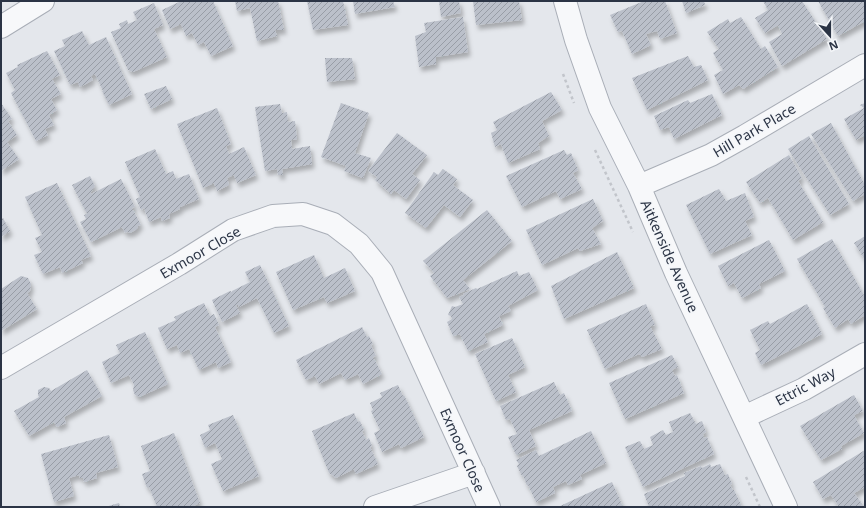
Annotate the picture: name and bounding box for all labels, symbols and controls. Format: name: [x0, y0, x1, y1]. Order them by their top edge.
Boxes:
north arrow: [810, 16, 850, 56]
text: N: [827, 37, 841, 54]
street label: Hill Park Place: [709, 99, 799, 161]
street label: Aitkenside Avenue: [637, 197, 703, 315]
street label: Exmoor Close: [156, 221, 244, 283]
street label: Ettric Way: [772, 362, 839, 410]
street label: Exmoor Close: [436, 405, 490, 495]

